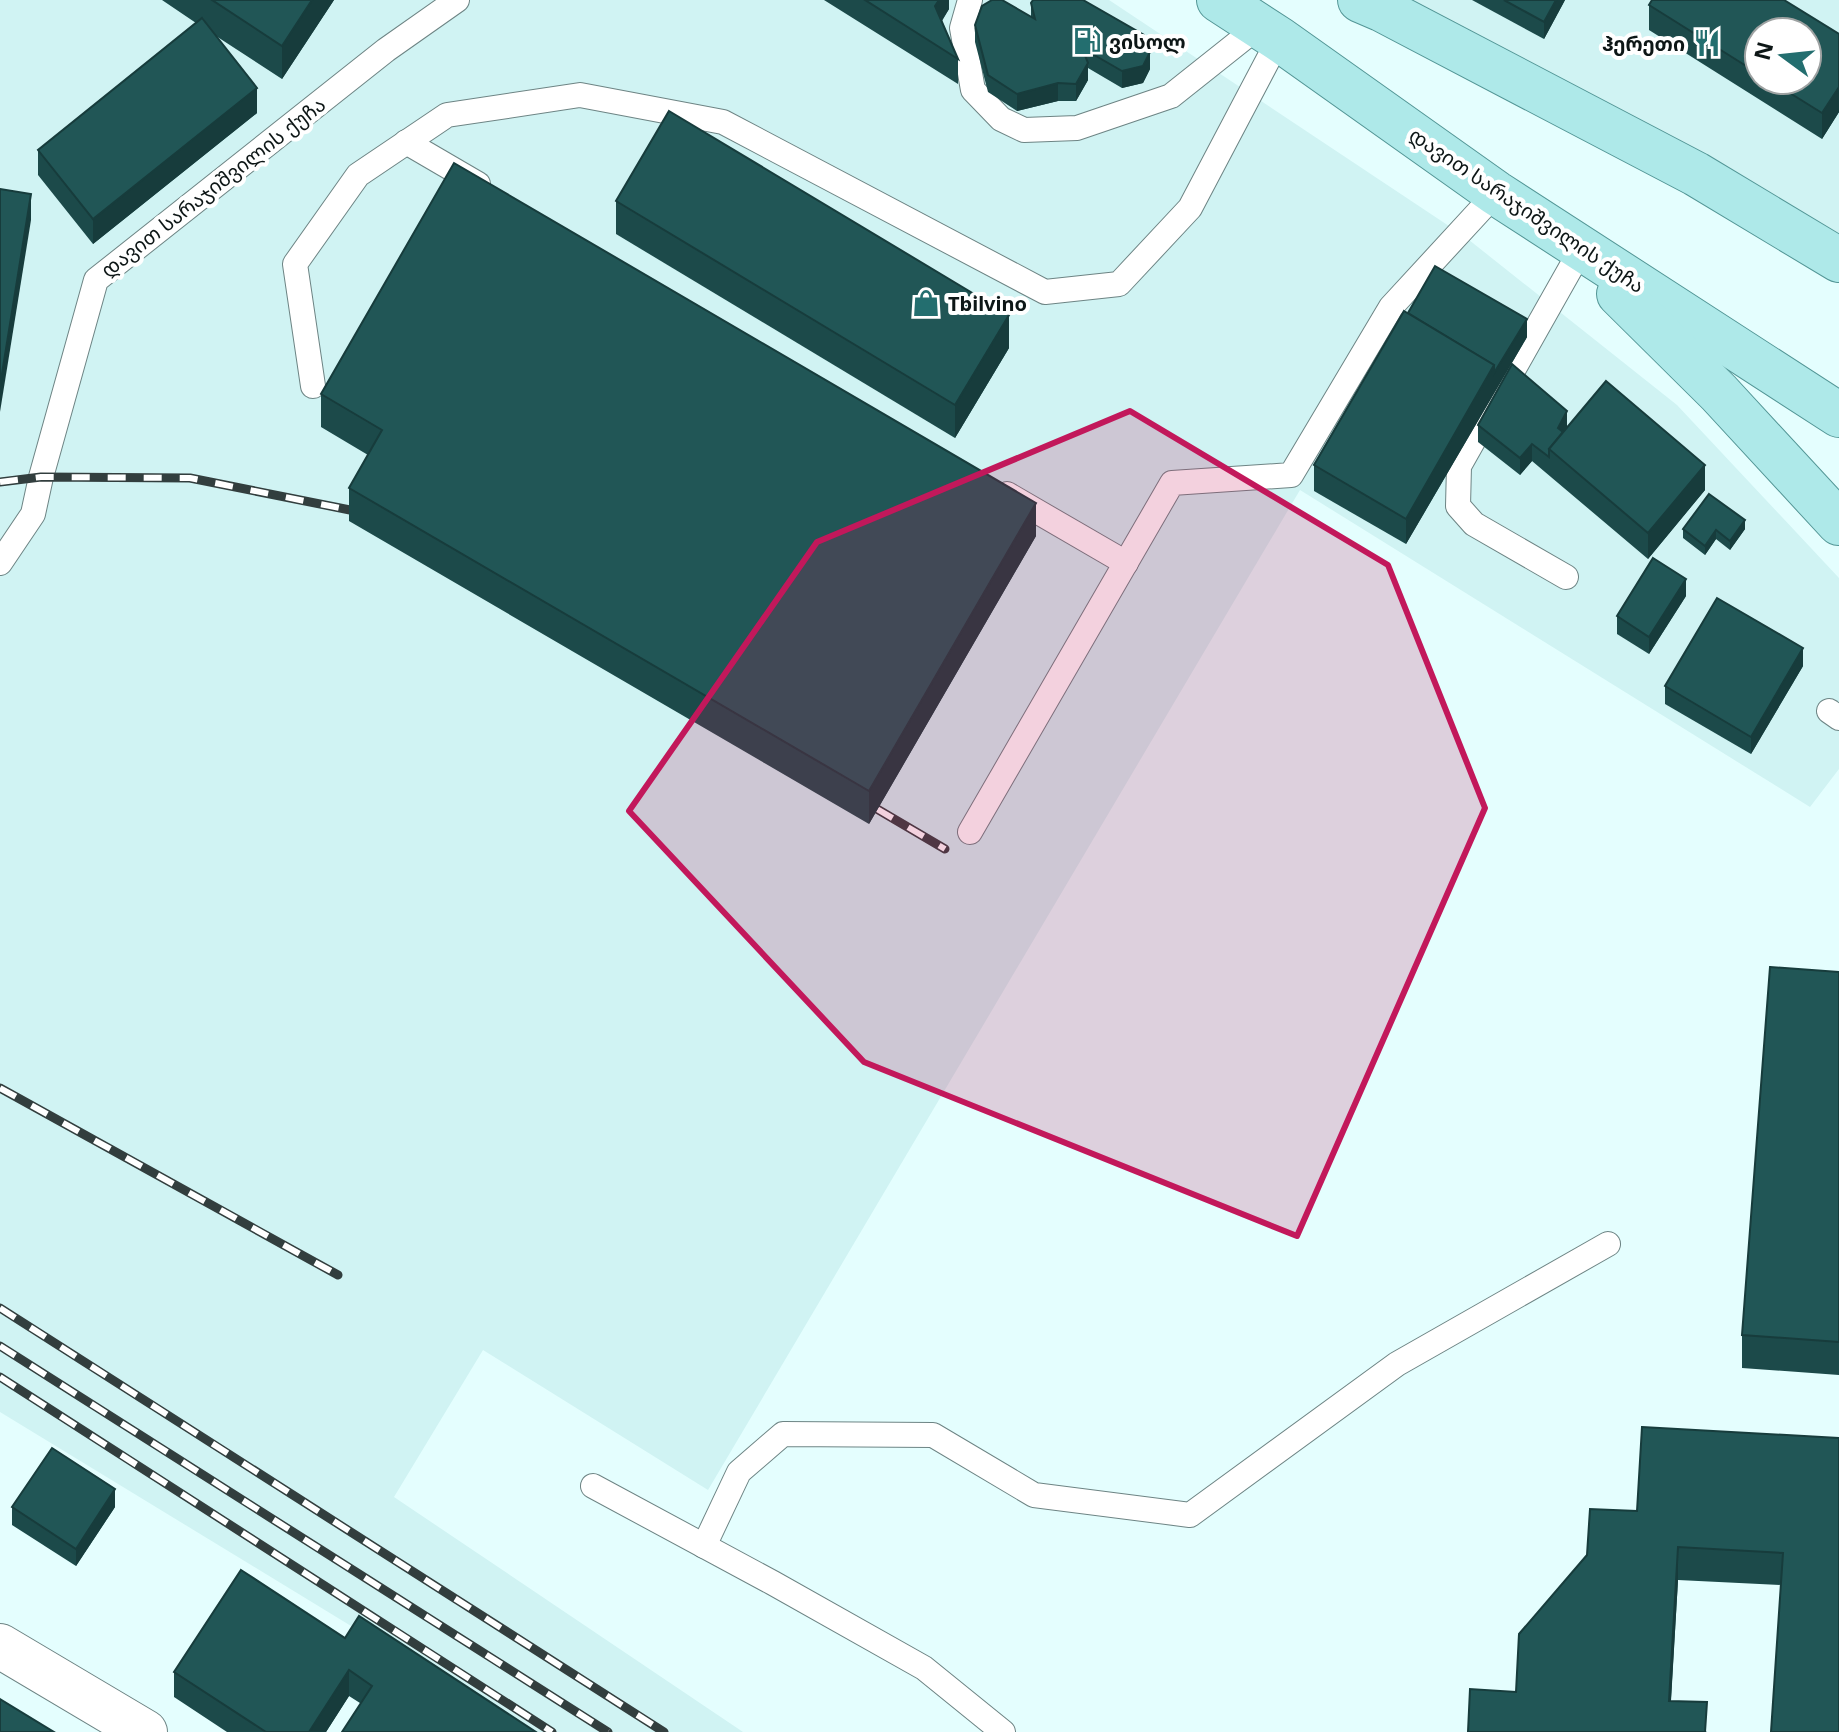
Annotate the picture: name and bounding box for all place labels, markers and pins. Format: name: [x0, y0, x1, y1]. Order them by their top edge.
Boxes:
fuel station icon: ვისოლ: [1072, 26, 1102, 56]
place label: ვისოლ: [1109, 28, 1186, 55]
restaurant icon: ჰერეთი: [1692, 28, 1722, 58]
place label: ჰერეთი: [1602, 30, 1685, 57]
shop icon: Tbilvino: [911, 288, 941, 318]
place label: Tbilvino: [948, 290, 1027, 317]

